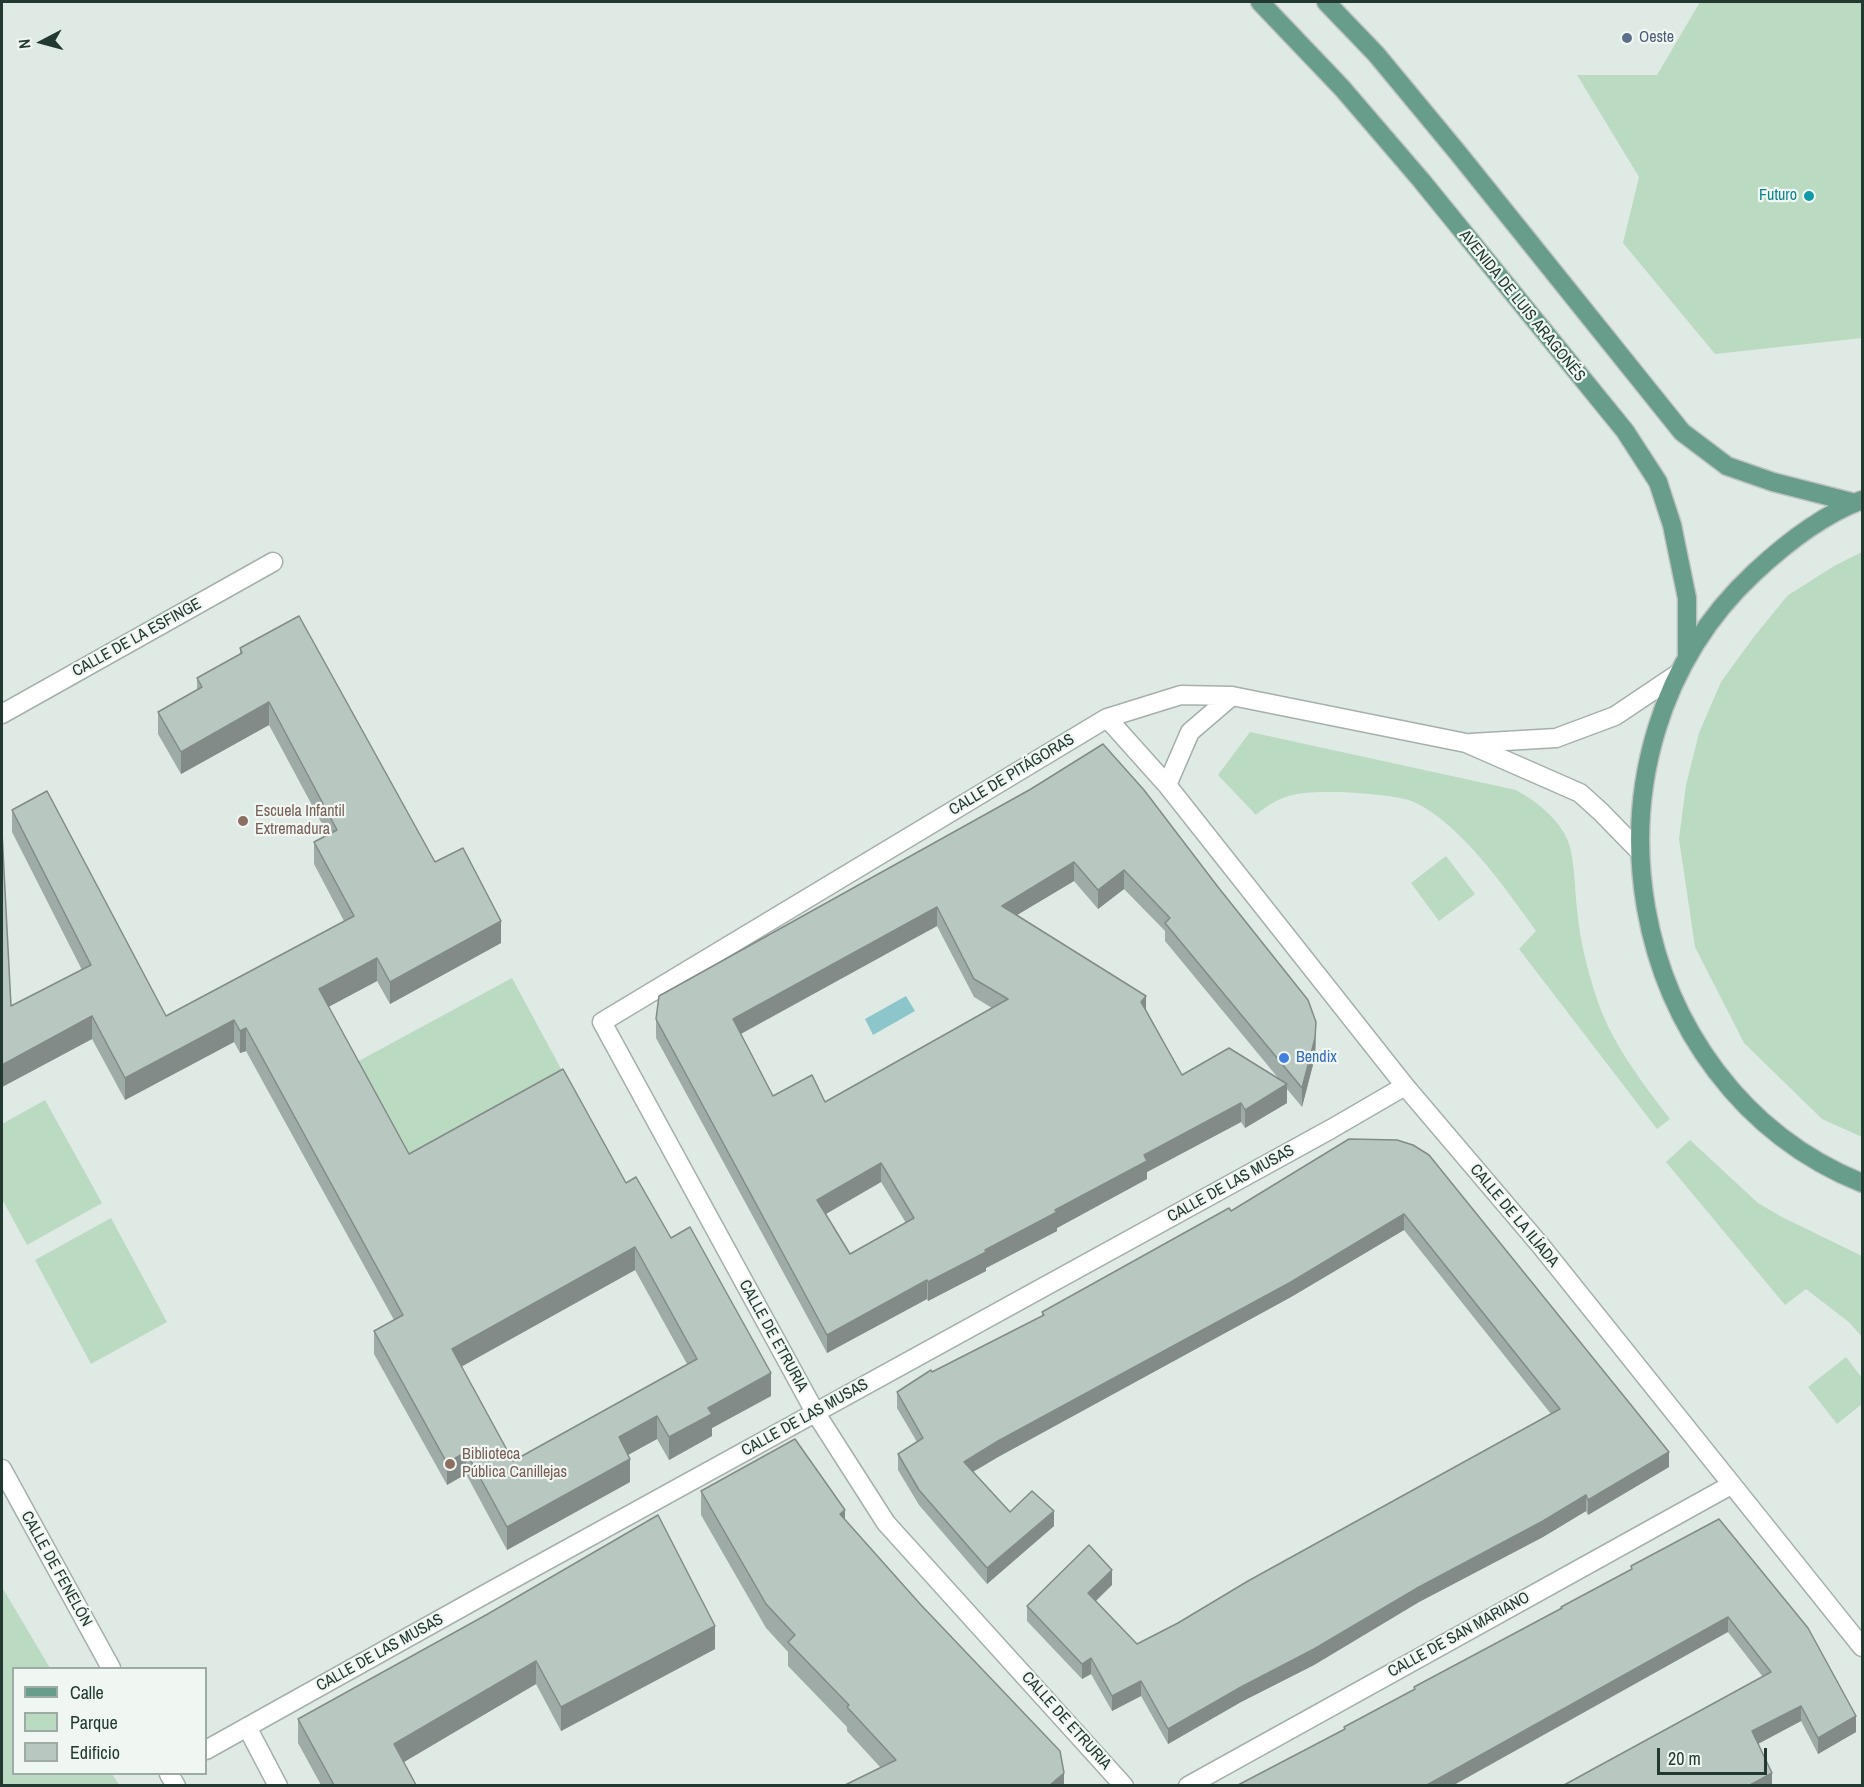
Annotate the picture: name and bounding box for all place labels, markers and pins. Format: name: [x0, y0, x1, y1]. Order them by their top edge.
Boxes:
place label: Oeste: [1639, 28, 1674, 48]
marker: Oeste: [1620, 31, 1634, 45]
place label: Futuro: [1759, 186, 1797, 206]
marker: Futuro: [1802, 189, 1816, 203]
place label: Escuela Infantil Extremadura: [255, 802, 345, 840]
marker: Escuela Infantil Extremadura: [236, 814, 250, 828]
place label: Bendix: [1296, 1048, 1337, 1068]
marker: Bendix: [1277, 1051, 1291, 1065]
place label: Biblioteca Pública Canillejas: [462, 1445, 567, 1483]
marker: Biblioteca Pública Canillejas: [443, 1457, 457, 1471]

